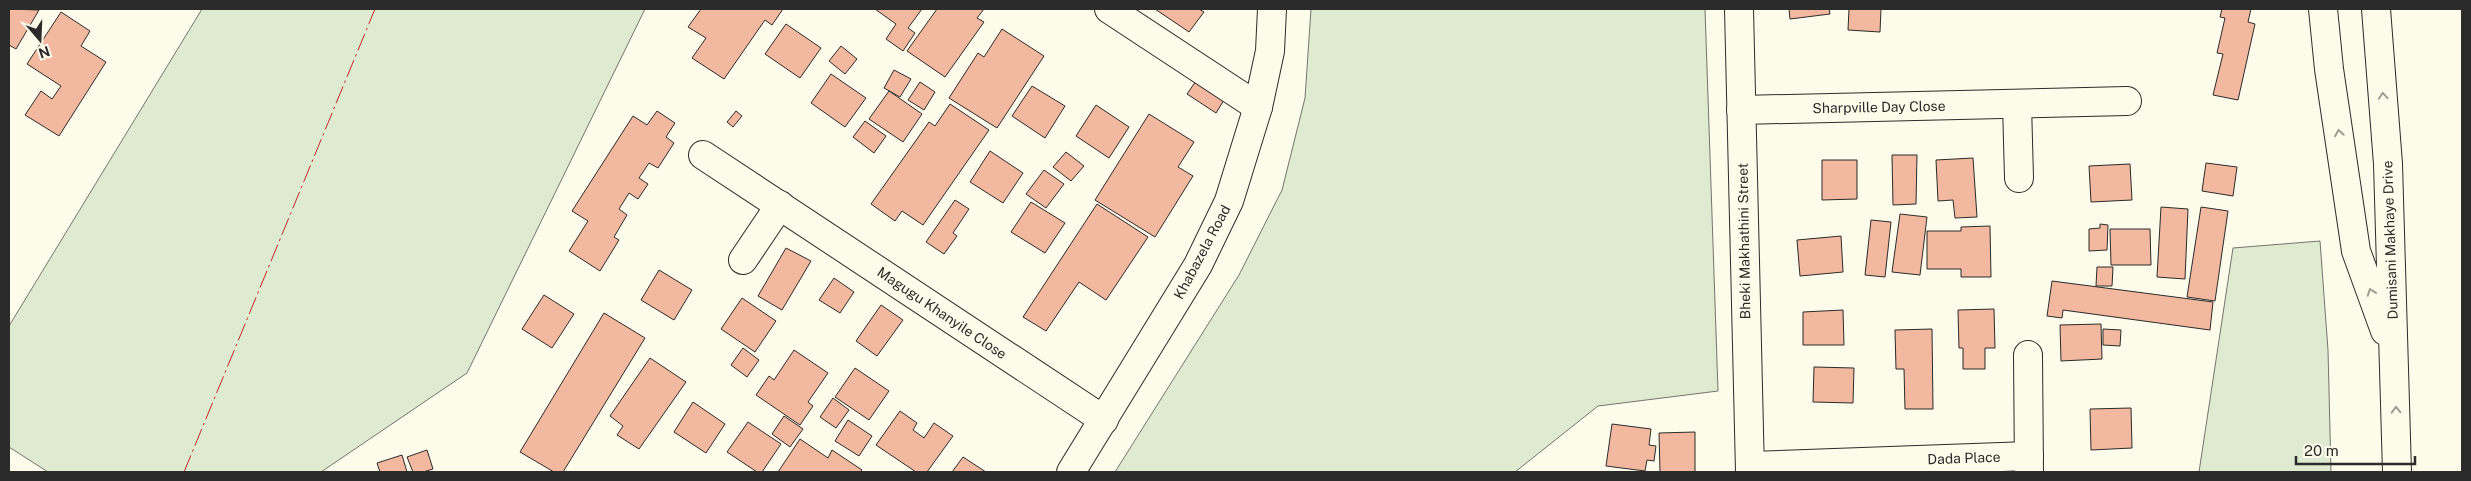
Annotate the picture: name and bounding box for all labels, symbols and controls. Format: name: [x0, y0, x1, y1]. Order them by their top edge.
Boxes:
north arrow: [15, 15, 65, 65]
text: N: [36, 43, 52, 62]
one-way arrow: [2377, 91, 2388, 99]
street label: Sharpville Day Close: [1812, 98, 1946, 116]
one-way arrow: [2334, 129, 2344, 137]
street label: Dumisani Makhaye Drive: [2379, 160, 2401, 320]
street label: Bheki Makhathini Street: [1735, 163, 1753, 319]
street label: Khabazela Road: [1170, 202, 1234, 302]
street label: Magugu Khanyile Close: [874, 264, 1010, 362]
one-way arrow: [2367, 288, 2377, 297]
one-way arrow: [2391, 406, 2401, 414]
scale bar: [2296, 434, 2415, 466]
text: 20 m: [2304, 442, 2339, 459]
street label: Dada Place: [1927, 449, 2001, 467]

